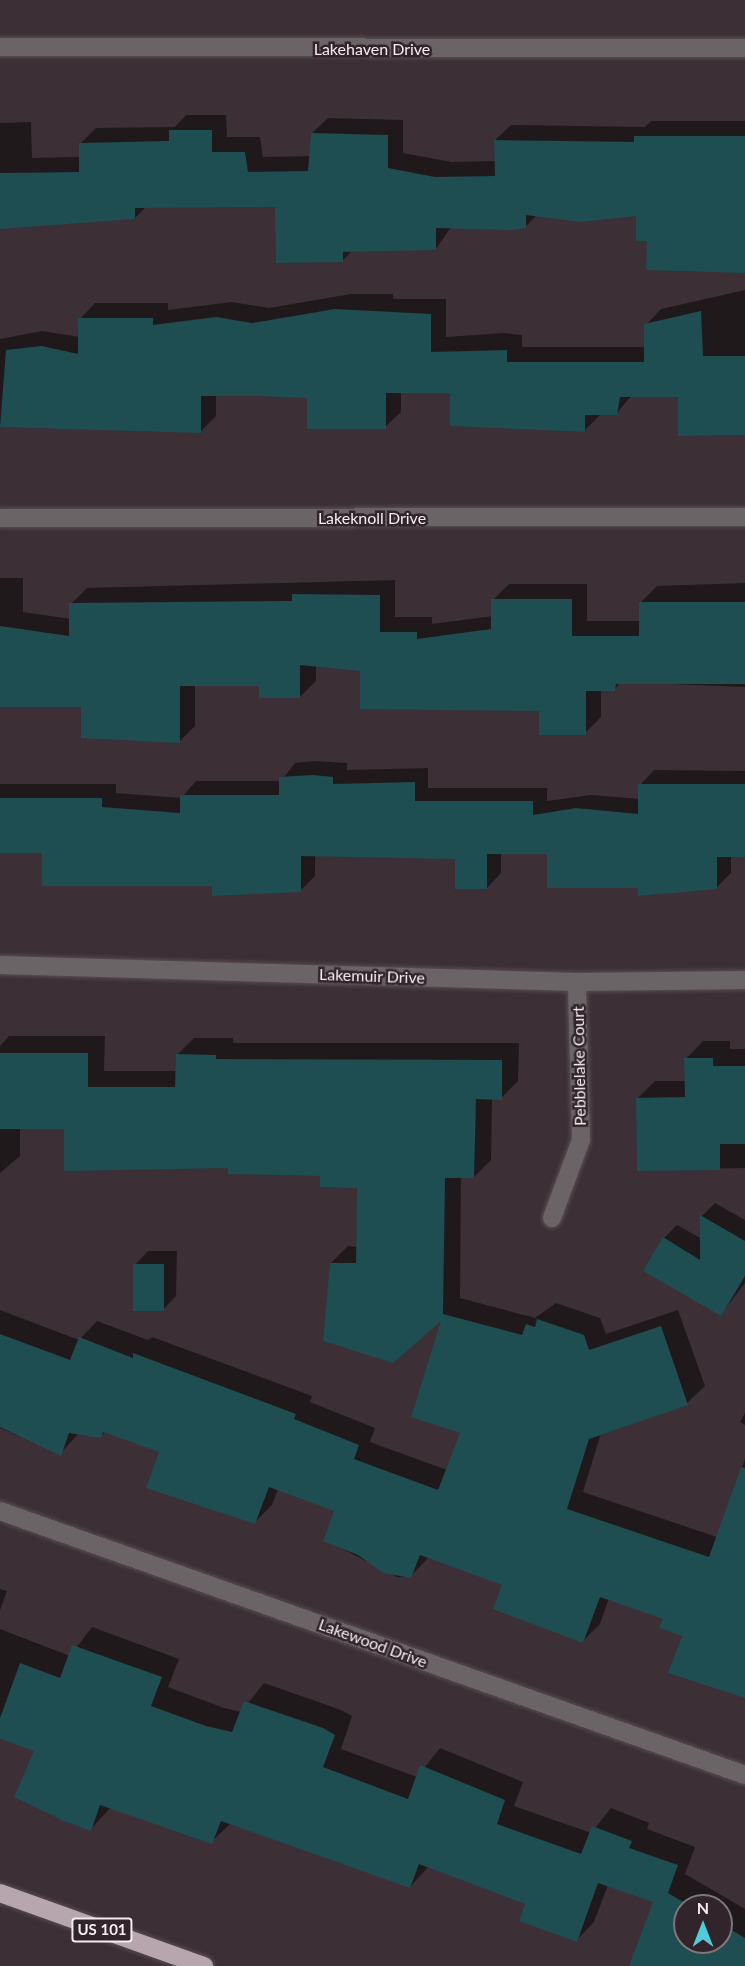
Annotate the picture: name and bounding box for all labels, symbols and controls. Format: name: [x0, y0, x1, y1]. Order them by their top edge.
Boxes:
street label: Lakehaven Drive: [314, 39, 430, 59]
street label: Lakeknoll Drive: [318, 508, 426, 528]
street label: Lakemuir Drive: [319, 965, 425, 987]
street label: Pebblelake Court: [568, 1006, 590, 1126]
street label: Lakewood Drive: [316, 1614, 430, 1672]
north arrow: [673, 1894, 733, 1954]
text: N: [697, 1898, 709, 1917]
road number: US 101: [70, 1918, 134, 1942]

